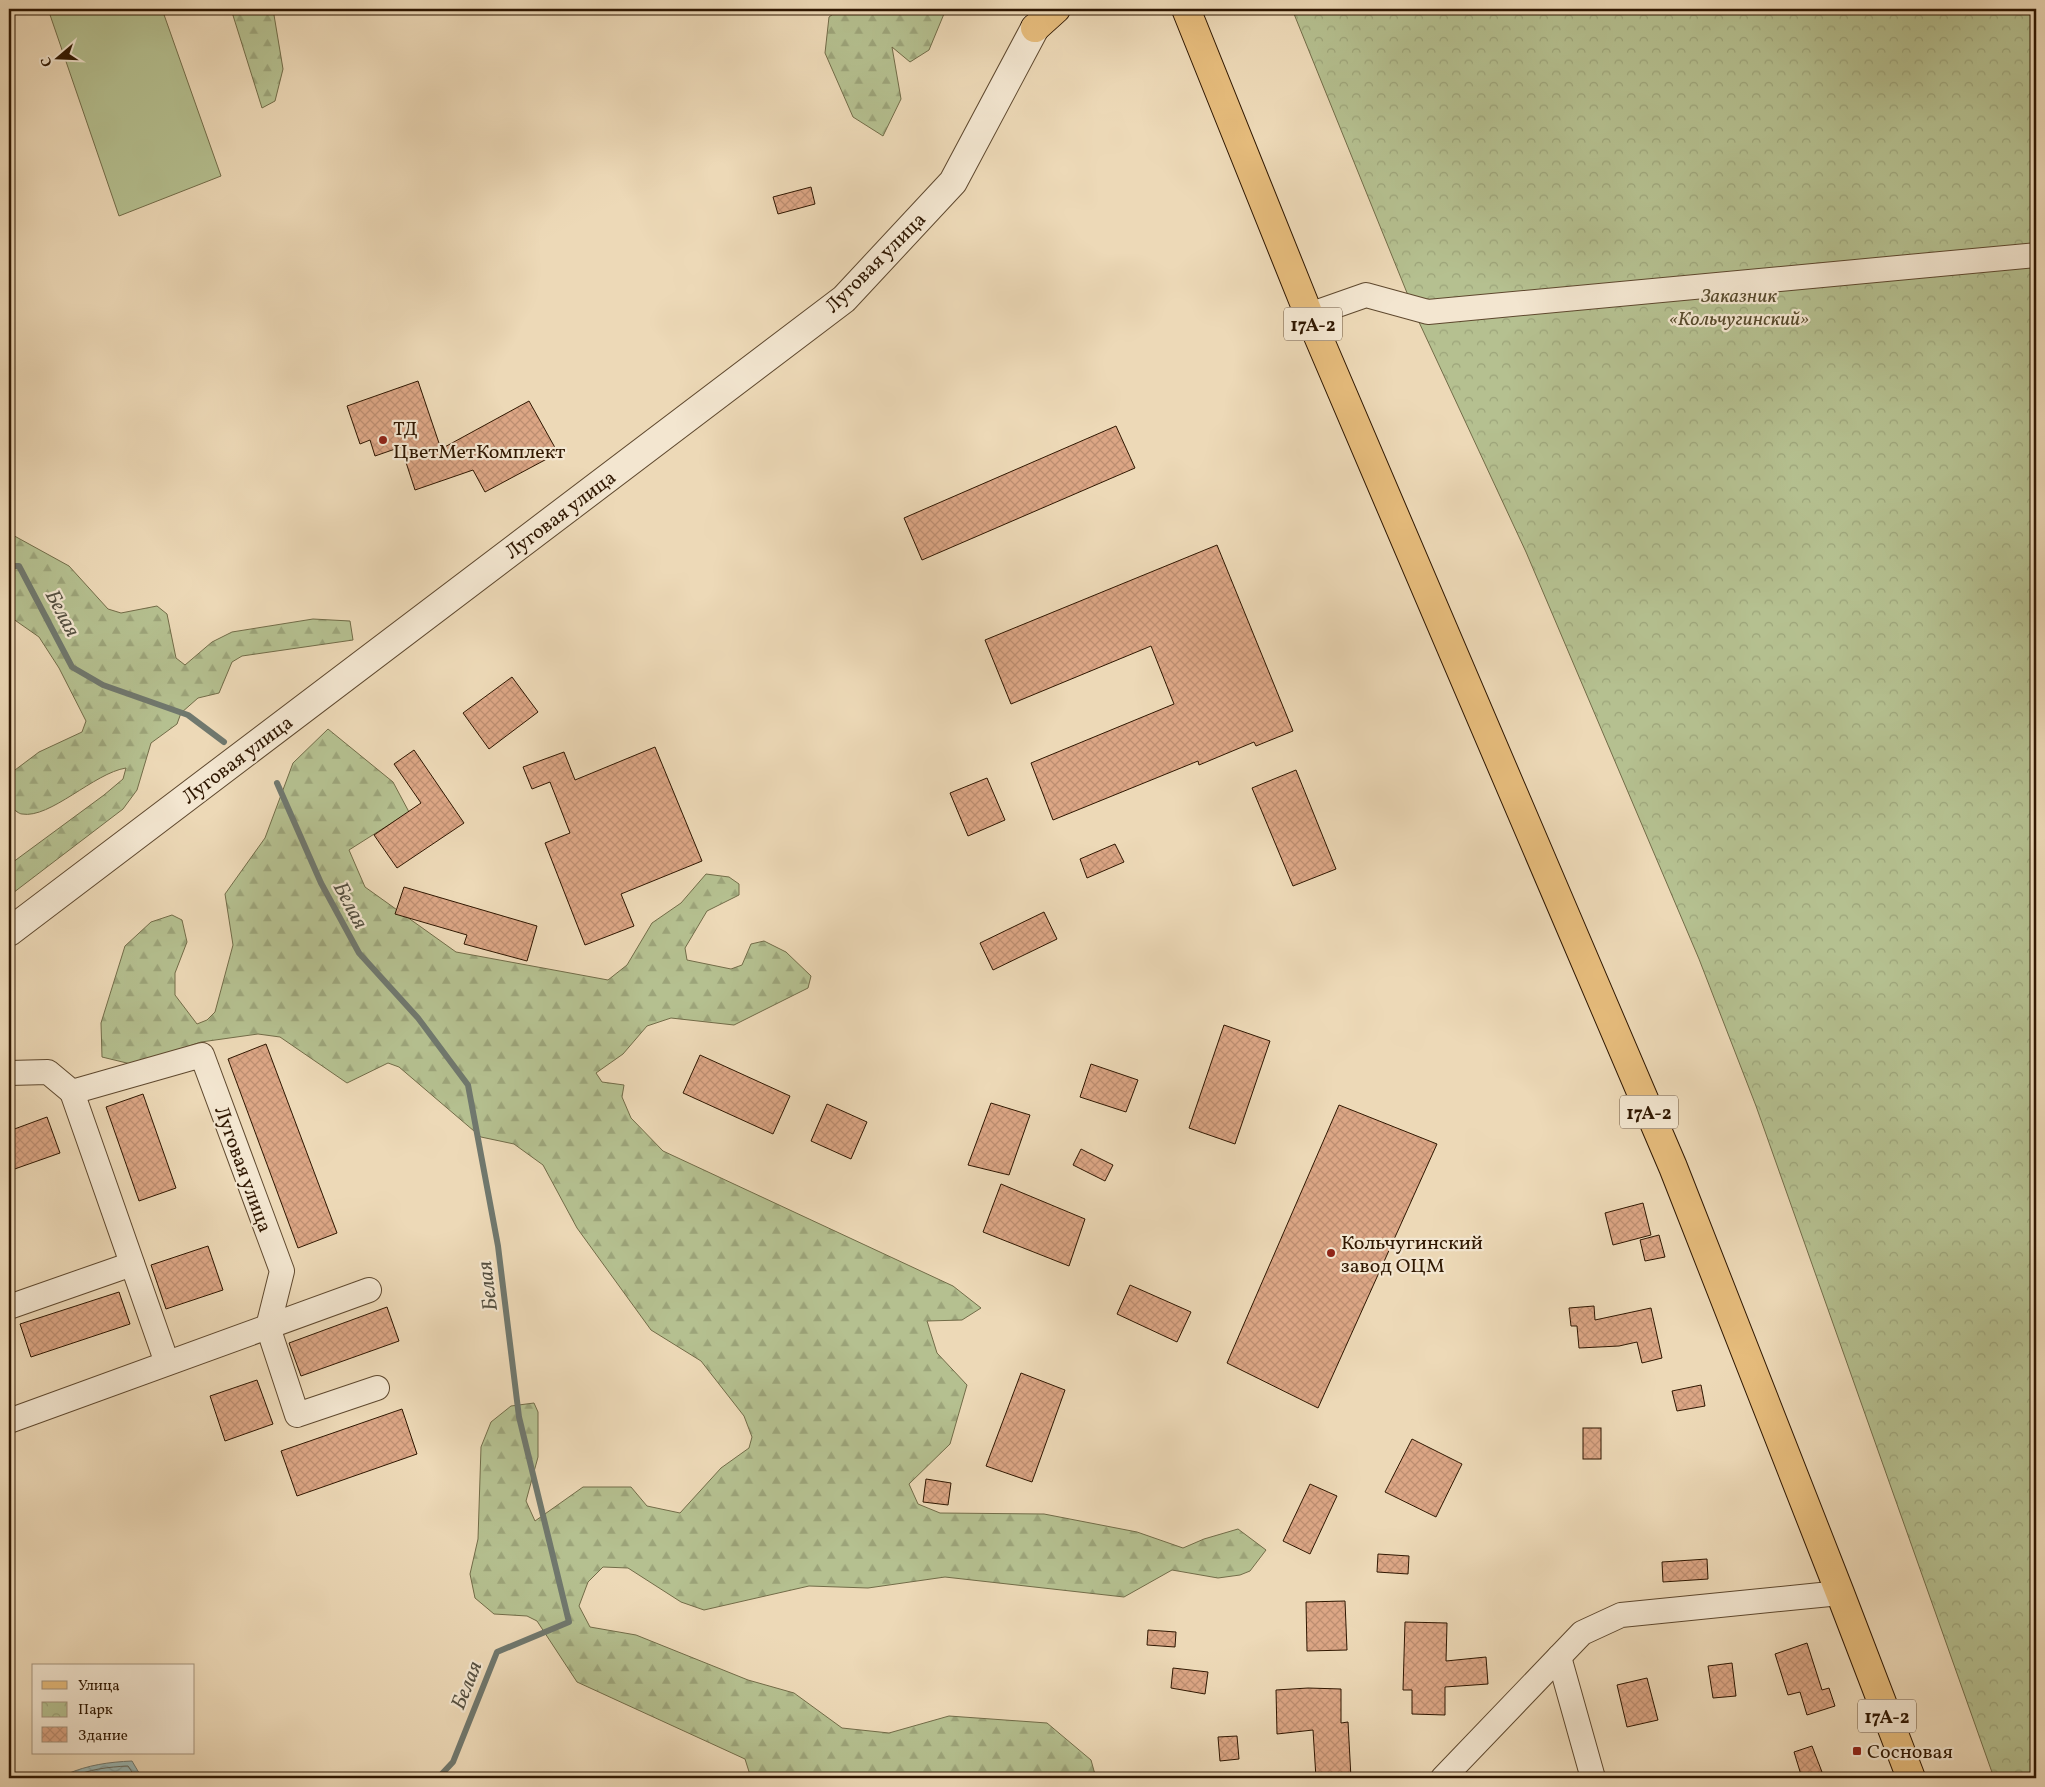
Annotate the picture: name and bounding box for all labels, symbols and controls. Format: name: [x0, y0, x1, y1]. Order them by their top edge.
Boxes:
north arrow: [32, 32, 82, 82]
text: С: [37, 54, 58, 69]
street label: Луговая улица: [820, 207, 933, 320]
park label: Заказник «Кольчугинский»: [1669, 283, 1809, 334]
road number: 17А-2: [1284, 308, 1342, 340]
place label: ТД ЦветМетКомплект: [393, 416, 565, 467]
marker: ТД ЦветМетКомплект: [377, 434, 389, 446]
street label: Луговая улица: [500, 465, 623, 567]
water label: Белая: [37, 585, 86, 642]
street label: Луговая улица: [177, 710, 300, 812]
water label: Белая: [325, 877, 374, 934]
road number: 17А-2: [1620, 1096, 1678, 1128]
street label: Луговая улица: [206, 1103, 278, 1237]
place label: Кольчугинский завод ОЦМ: [1341, 1230, 1483, 1281]
marker: Кольчугинский завод ОЦМ: [1325, 1247, 1337, 1259]
water label: Белая: [471, 1259, 506, 1312]
water label: Белая: [445, 1657, 490, 1714]
legend: [32, 1664, 195, 1754]
text: Улица: [78, 1676, 120, 1697]
text: Парк: [78, 1700, 113, 1721]
road number: 17А-2: [1858, 1700, 1916, 1732]
text: Здание: [78, 1726, 128, 1747]
place label: Сосновая: [1867, 1739, 1953, 1767]
marker: Сосновая: [1851, 1745, 1863, 1757]

